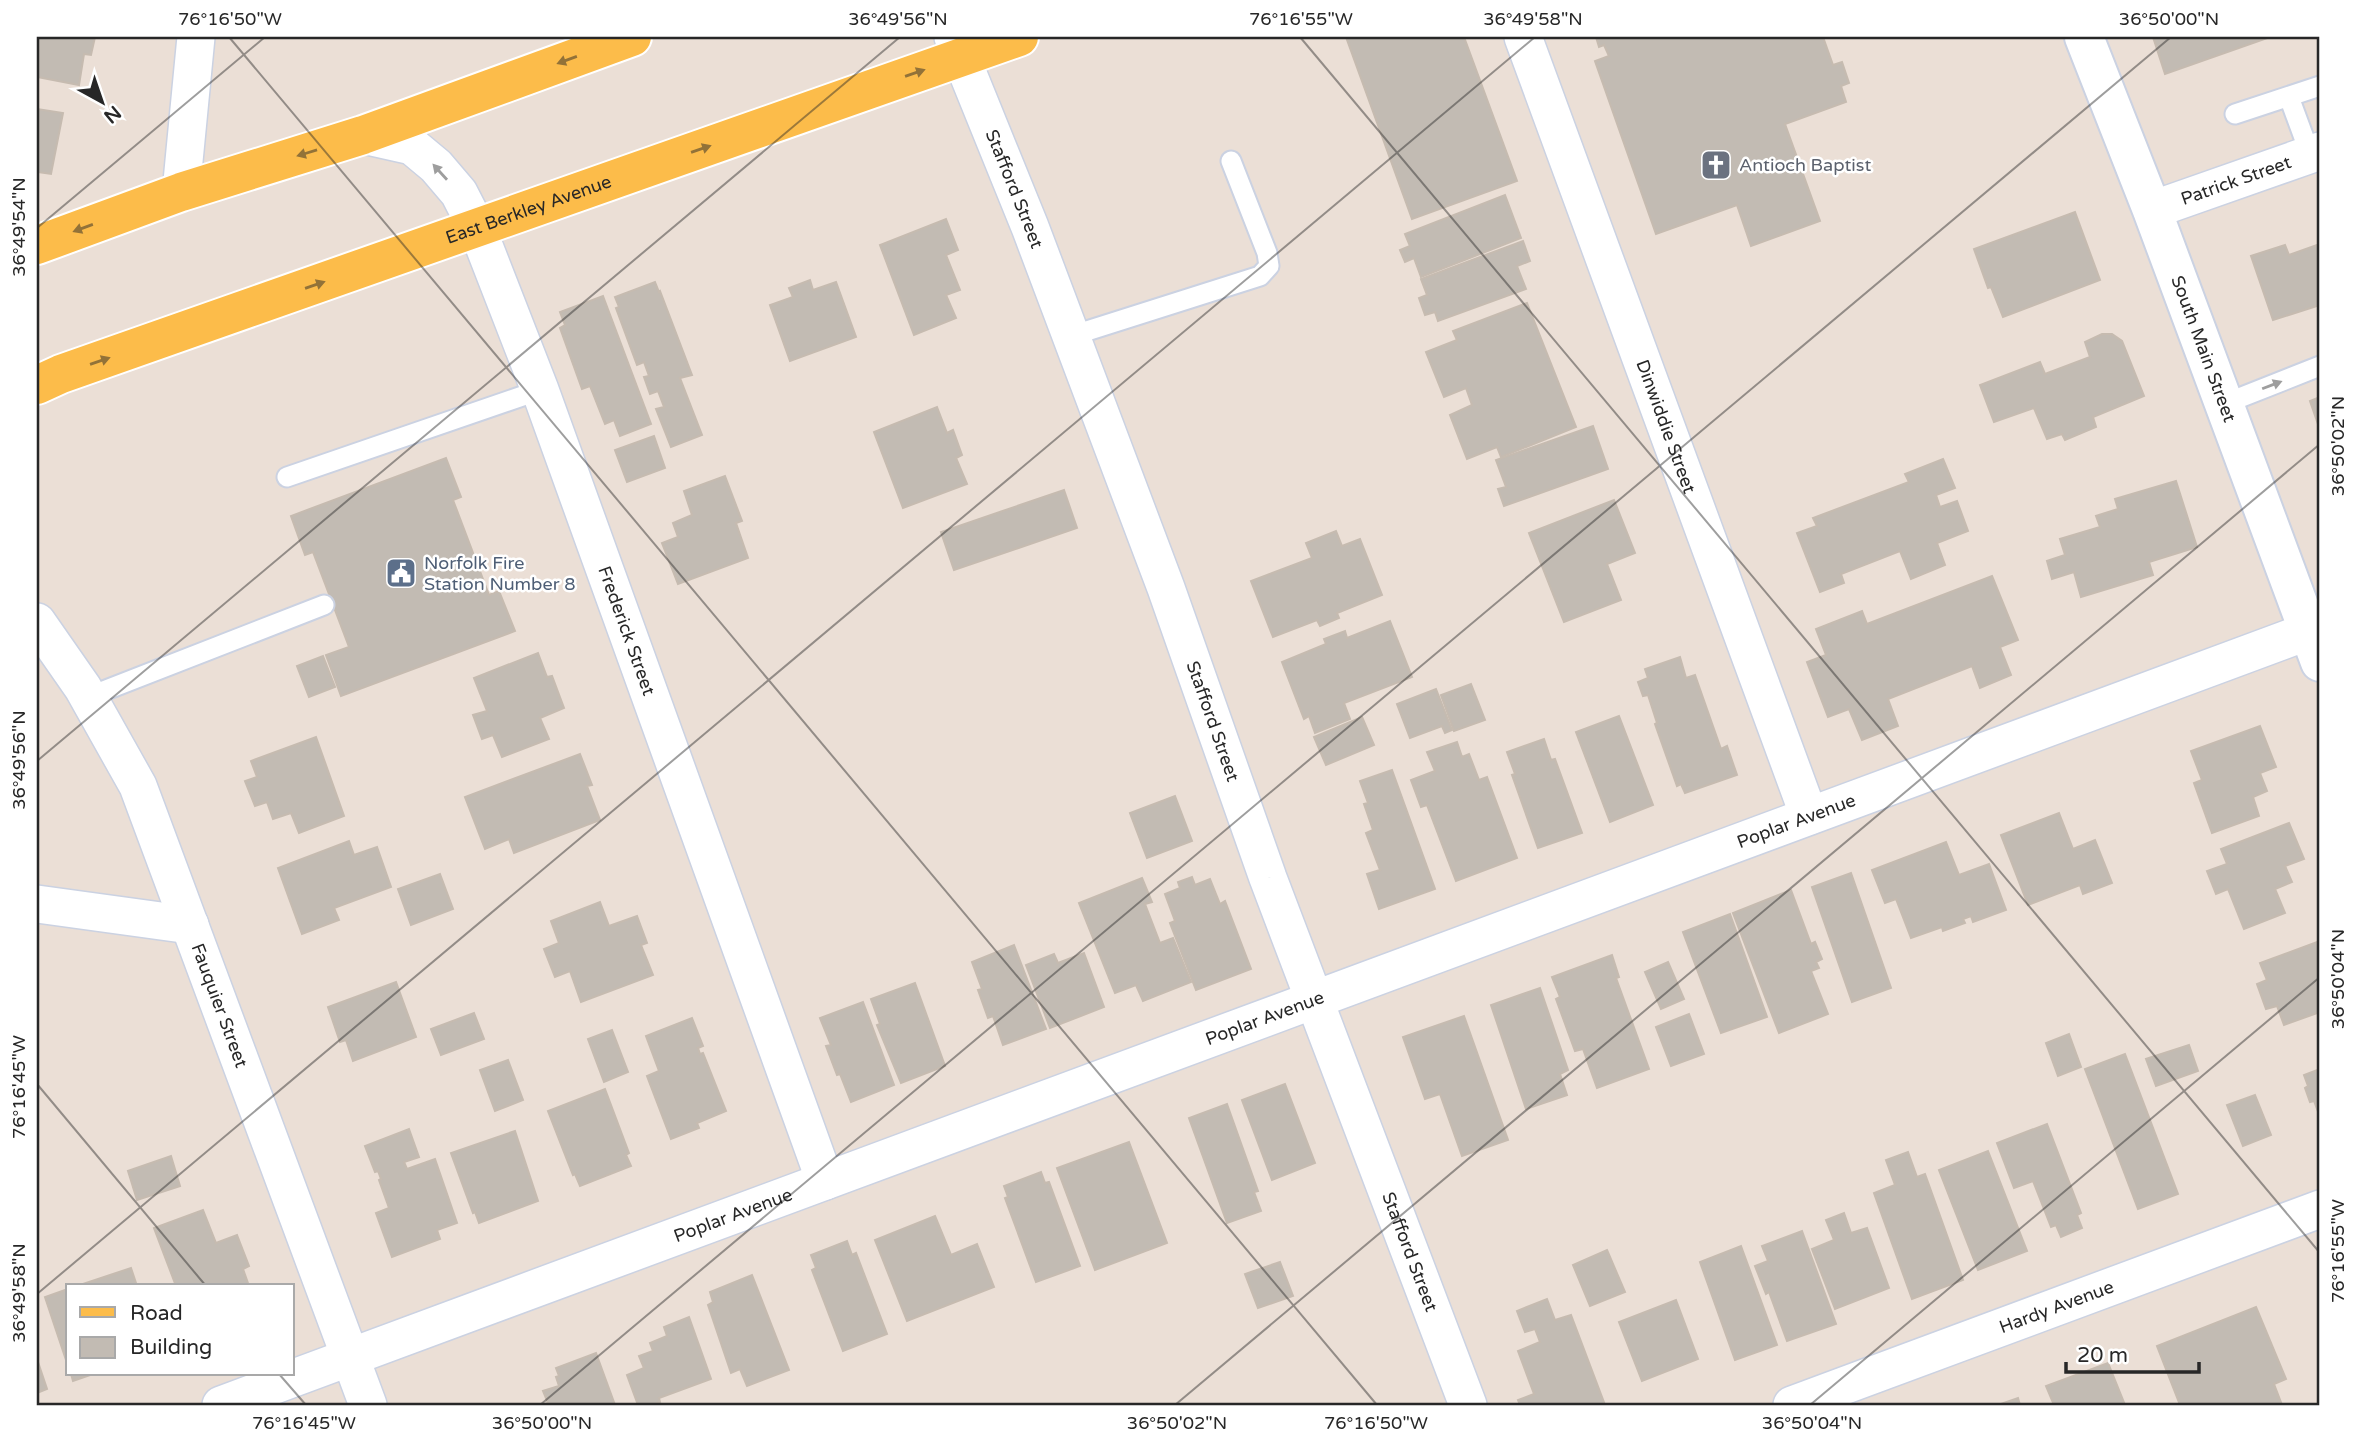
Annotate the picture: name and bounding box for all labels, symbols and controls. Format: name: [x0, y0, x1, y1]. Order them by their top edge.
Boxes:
text: 76°16'50"W: [178, 8, 282, 30]
text: 36°49'56"N: [848, 8, 948, 30]
text: 76°16'55"W: [1249, 8, 1353, 30]
text: 36°49'58"N: [1483, 8, 1583, 30]
text: 36°50'00"N: [2119, 8, 2219, 30]
one-way arrow: [557, 55, 578, 66]
north arrow: [66, 66, 136, 136]
one-way arrow: [905, 67, 926, 78]
text: N: [99, 101, 125, 128]
street label: Stafford Street: [981, 126, 1048, 252]
one-way arrow: [690, 143, 711, 154]
one-way arrow: [296, 148, 317, 158]
church icon: Antioch Baptist: [1699, 148, 1733, 182]
street label: Patrick Street: [2178, 151, 2294, 210]
place label: Antioch Baptist: [1739, 154, 1871, 176]
one-way arrow: [433, 163, 449, 180]
street label: East Berkley Avenue: [443, 170, 614, 249]
text: 36°49'54"N: [8, 177, 30, 277]
one-way arrow: [73, 223, 94, 234]
street label: South Main Street: [2166, 272, 2241, 425]
one-way arrow: [305, 279, 326, 290]
one-way arrow: [90, 355, 111, 366]
street label: Dinwiddie Street: [1631, 357, 1701, 497]
one-way arrow: [2262, 379, 2283, 390]
text: 36°50'02"N: [2327, 396, 2349, 496]
place label: Norfolk Fire Station Number 8: [424, 552, 576, 595]
public building icon: Norfolk Fire Station Number 8: [384, 556, 418, 590]
street label: Frederick Street: [593, 563, 660, 698]
street label: Stafford Street: [1182, 658, 1244, 784]
text: 36°49'56"N: [8, 710, 30, 810]
street label: Poplar Avenue: [1734, 789, 1859, 853]
text: 36°50'04"N: [2327, 929, 2349, 1029]
street label: Fauquier Street: [186, 940, 253, 1071]
street label: Poplar Avenue: [1202, 986, 1327, 1050]
text: 76°16'45"W: [8, 1035, 30, 1139]
street label: Poplar Avenue: [671, 1183, 795, 1247]
street label: Stafford Street: [1377, 1189, 1443, 1315]
text: 76°16'55"W: [2327, 1199, 2349, 1303]
text: 36°49'58"N: [8, 1243, 30, 1343]
street label: Hardy Avenue: [1996, 1276, 2117, 1338]
legend: [66, 1284, 294, 1376]
text: Road: [130, 1301, 183, 1326]
scale bar: [2066, 1330, 2200, 1374]
text: Building: [130, 1335, 212, 1360]
text: 20 m: [2077, 1343, 2128, 1368]
text: 76°16'45"W: [252, 1412, 356, 1434]
text: 36°50'00"N: [492, 1412, 592, 1434]
text: 36°50'02"N: [1127, 1412, 1227, 1434]
text: 76°16'50"W: [1324, 1412, 1428, 1434]
text: 36°50'04"N: [1762, 1412, 1862, 1434]

